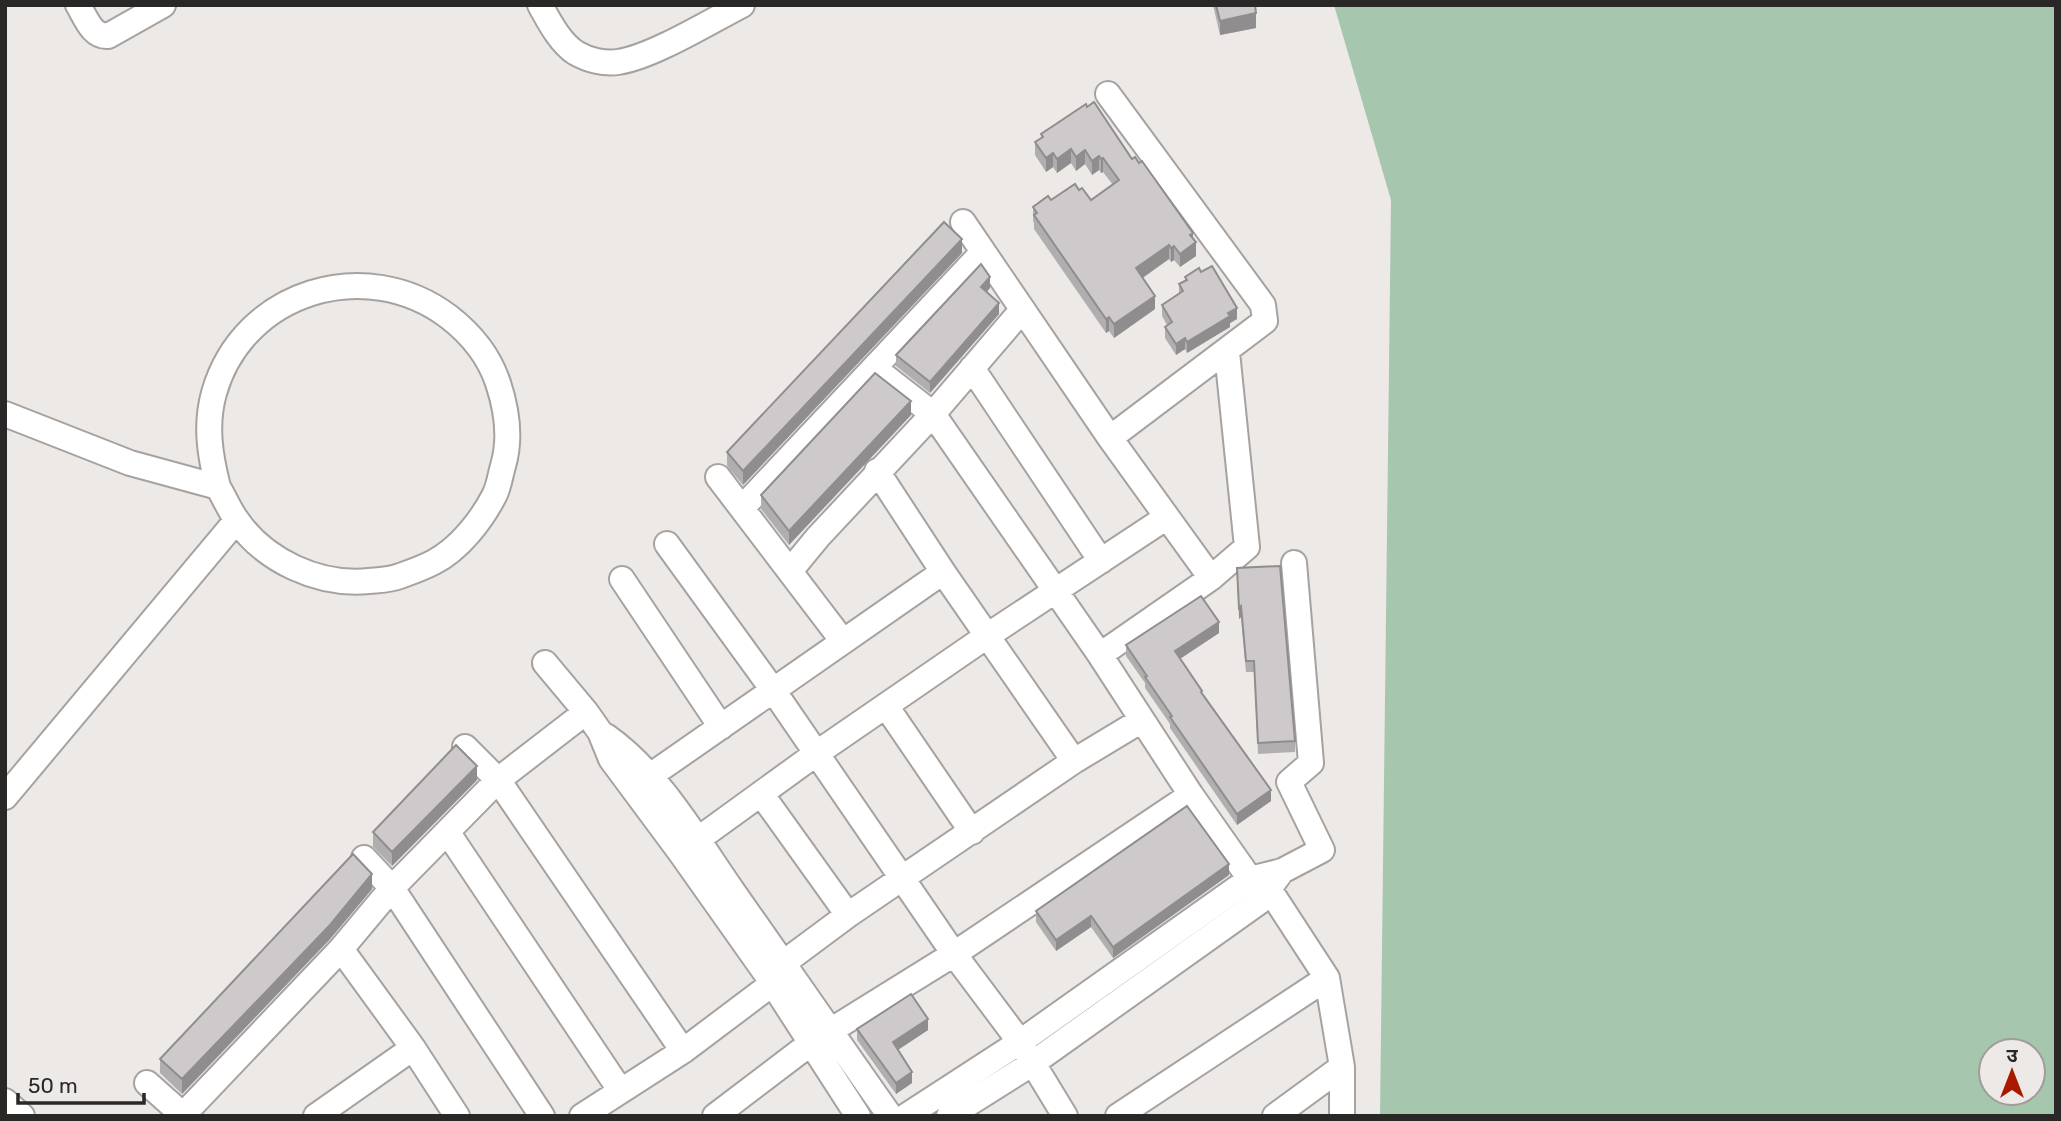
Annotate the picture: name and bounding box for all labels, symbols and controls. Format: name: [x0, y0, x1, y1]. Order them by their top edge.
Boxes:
north arrow: [1977, 1037, 2047, 1107]
text: उ: [2006, 1044, 2018, 1067]
scale bar: [18, 1062, 144, 1106]
text: 50 m: [28, 1073, 78, 1098]

